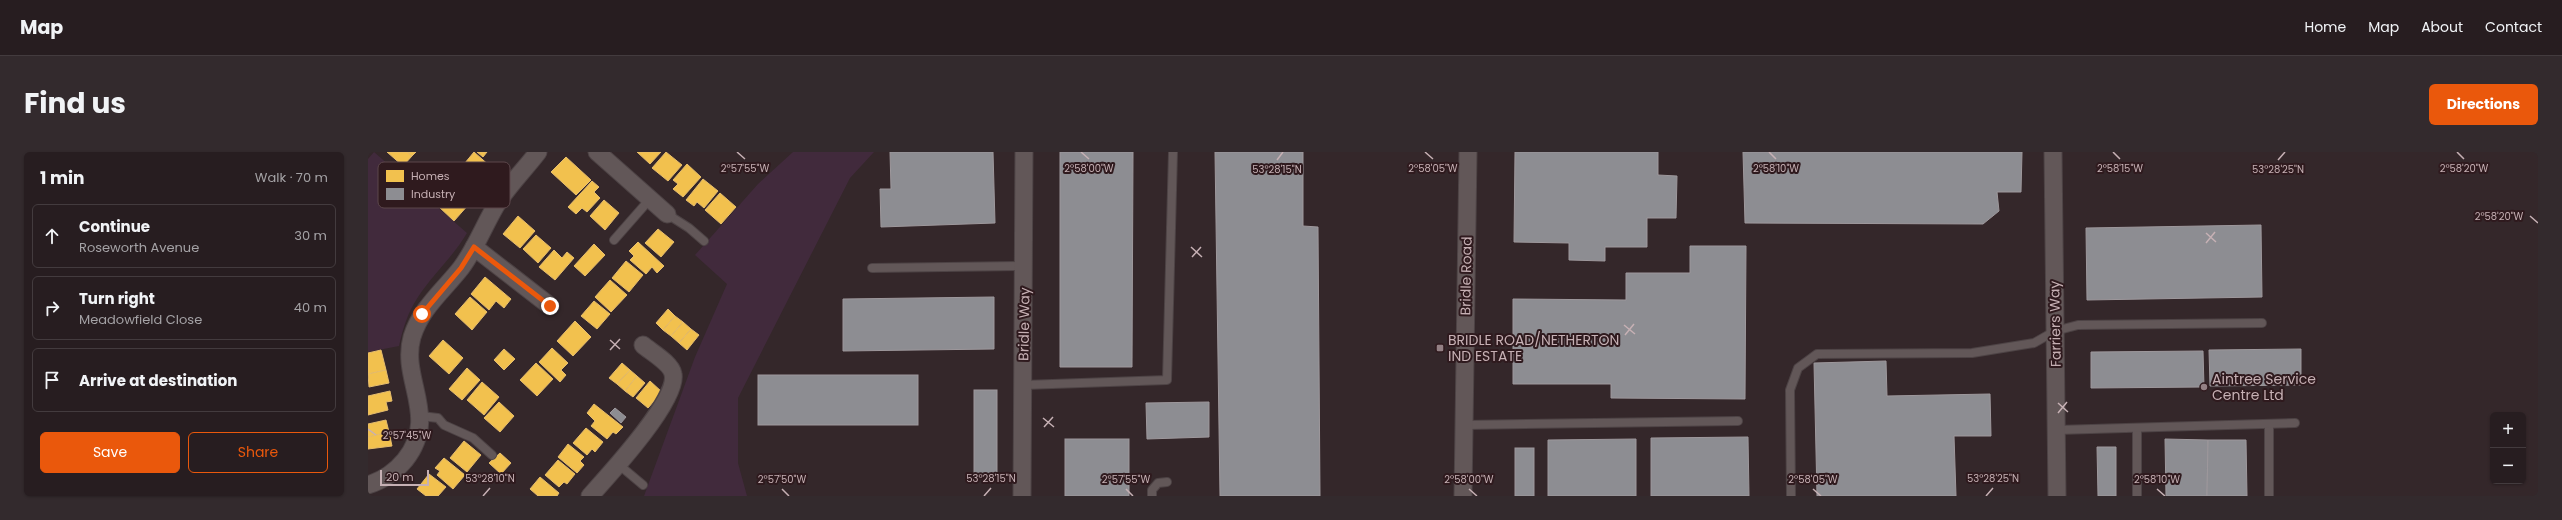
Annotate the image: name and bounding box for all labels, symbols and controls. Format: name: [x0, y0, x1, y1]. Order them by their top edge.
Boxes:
text: Map: [20, 14, 63, 41]
text: Home: [2304, 17, 2346, 37]
text: Map: [2368, 17, 2399, 37]
text: About: [2421, 17, 2463, 37]
text: Contact: [2485, 17, 2542, 37]
text: Find us: [24, 84, 126, 123]
button: Directions: [2429, 84, 2538, 125]
text: 2°57'55"W: [721, 161, 769, 176]
text: 2°58'00"W: [1064, 161, 1114, 176]
text: 2°58'05"W: [1408, 161, 1458, 176]
text: 2°58'10"W: [1753, 161, 1799, 176]
text: 2°58'15"W: [2097, 161, 2143, 176]
text: 2°58'20"W: [2440, 161, 2489, 176]
legend: [378, 162, 510, 208]
text: 53°28'15"N: [1252, 162, 1302, 177]
text: 53°28'25"N: [2252, 162, 2304, 177]
text: 1 min: [40, 166, 84, 190]
text: Walk · 70 m: [255, 168, 328, 187]
text: Homes: [411, 168, 450, 184]
text: Industry: [411, 186, 456, 202]
text: 2°58'20"W: [2475, 209, 2524, 224]
text: Continue: [79, 216, 150, 237]
icon: ahead: [41, 225, 63, 247]
text: 30 m: [294, 226, 327, 245]
street label: Bridle Road: [1455, 236, 1477, 316]
text: Roseworth Avenue: [79, 238, 199, 257]
street label: Farriers Way: [2044, 281, 2066, 367]
street label: Bridle Way: [1013, 287, 1035, 361]
text: Turn right: [79, 288, 155, 309]
icon: right: [41, 297, 63, 319]
route end: [541, 297, 559, 315]
text: 40 m: [294, 298, 327, 317]
route start: [413, 305, 431, 323]
text: Meadowfield Close: [79, 310, 202, 329]
place label: BRIDLE ROAD/NETHERTON IND ESTATE: [1448, 330, 1619, 366]
marker: BRIDLE ROAD/NETHERTON IND ESTATE: [1435, 343, 1445, 353]
icon: arrive: [41, 369, 63, 391]
place label: Aintree Service Centre Ltd: [2212, 369, 2316, 405]
text: Arrive at destination: [79, 370, 237, 391]
marker: Aintree Service Centre Ltd: [2199, 382, 2209, 392]
map controls: [2490, 412, 2526, 484]
button: +: [2490, 412, 2526, 448]
text: 2°57'45"W: [383, 428, 431, 443]
button: Save: [40, 432, 180, 473]
button: Share: [188, 432, 328, 473]
button: −: [2490, 448, 2526, 484]
scale bar: [380, 468, 429, 487]
text: 20 m: [386, 469, 414, 485]
text: 53°28'10"N: [465, 471, 515, 486]
text: 53°28'15"N: [966, 471, 1016, 486]
text: 53°28'25"N: [1967, 471, 2019, 486]
text: 2°57'50"W: [758, 472, 806, 487]
text: 2°57'55"W: [1102, 472, 1150, 487]
text: 2°58'00"W: [1444, 472, 1494, 487]
text: 2°58'05"W: [1788, 472, 1838, 487]
text: 2°58'10"W: [2134, 472, 2180, 487]

